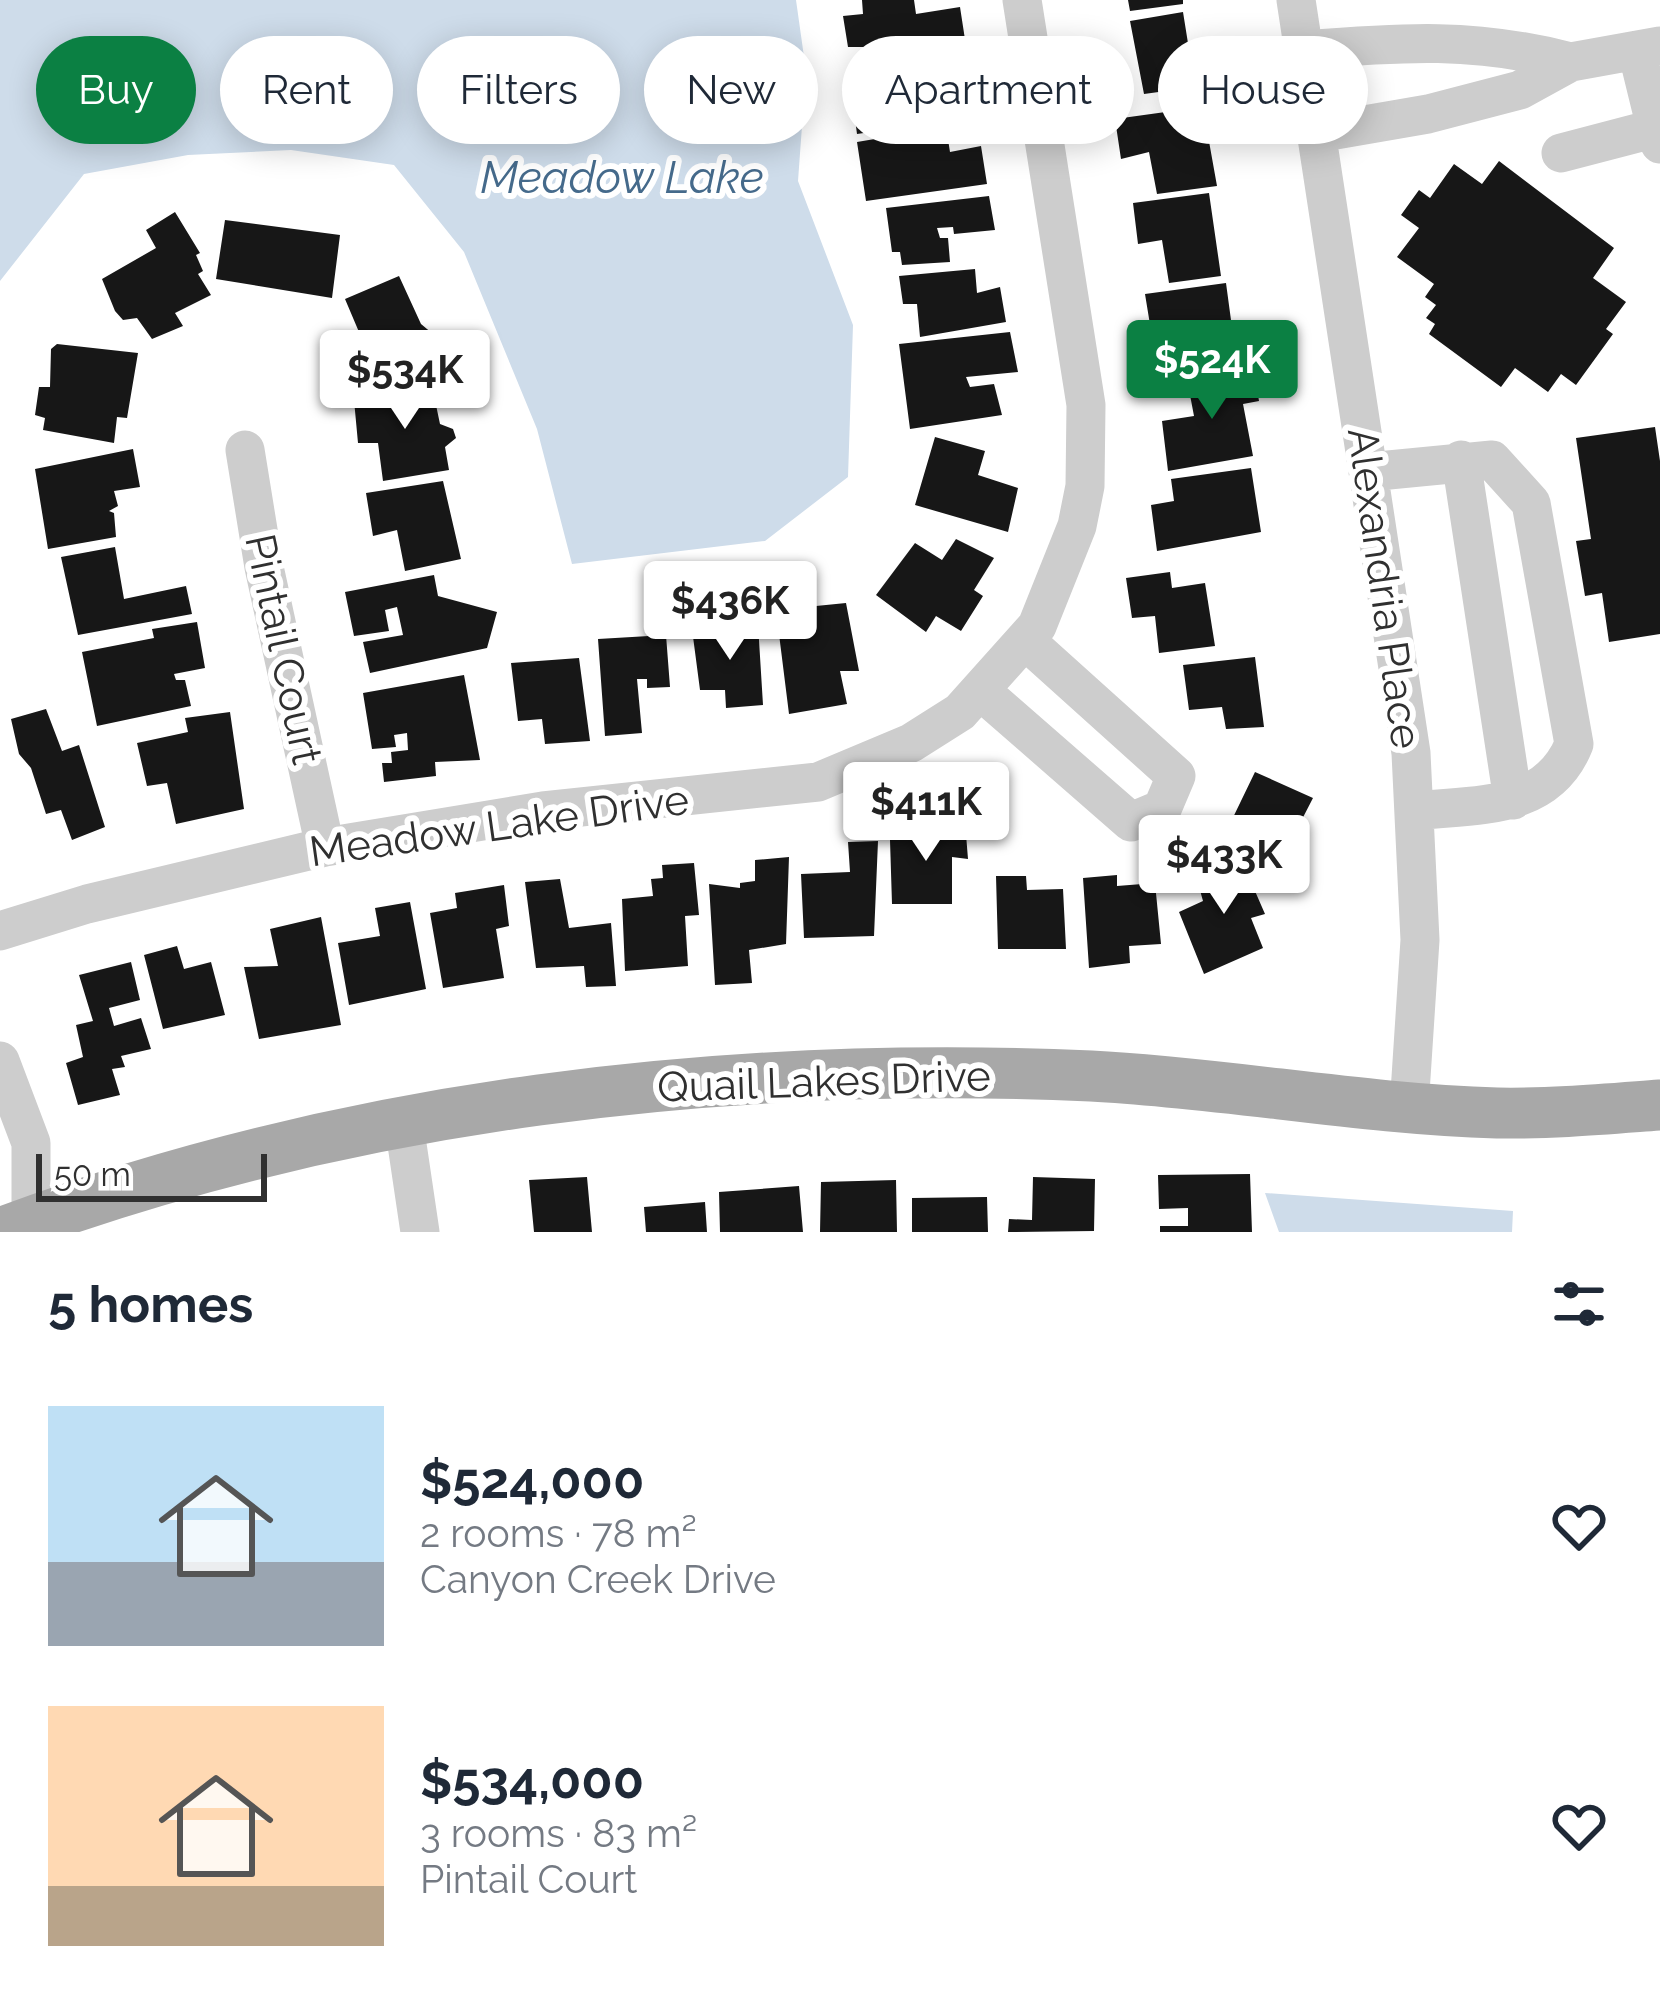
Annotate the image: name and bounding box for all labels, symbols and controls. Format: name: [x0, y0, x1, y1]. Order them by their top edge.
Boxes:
chip: Buy: [36, 36, 196, 144]
chip: Rent: [220, 36, 393, 144]
chip: Filters: [417, 36, 620, 144]
chip: New: [644, 36, 818, 144]
chip: Apartment: [842, 36, 1134, 144]
chip: House: [1158, 36, 1368, 144]
water label: Meadow Lake: [480, 151, 764, 204]
pin: $524K: [1128, 320, 1296, 422]
pin: $534K: [321, 330, 489, 432]
text: $524K: [1154, 336, 1270, 382]
text: $534K: [347, 346, 463, 392]
street label: Alexandria Place: [1338, 424, 1431, 752]
street label: Pintail Court: [235, 530, 332, 769]
pin: $436K: [646, 561, 814, 663]
text: $436K: [671, 577, 789, 623]
pin: $411K: [842, 762, 1010, 864]
street label: Meadow Lake Drive: [306, 775, 692, 876]
text: $411K: [870, 778, 982, 824]
pin: $433K: [1140, 815, 1308, 917]
text: $433K: [1166, 831, 1282, 877]
street label: Quail Lakes Drive: [656, 1051, 992, 1112]
scale bar: [36, 1148, 267, 1201]
text: 50 m: [54, 1155, 131, 1194]
icon: filters: [1546, 1271, 1612, 1337]
text: 5 homes: [48, 1274, 253, 1334]
text: $524,000: [420, 1450, 644, 1510]
icon: home: [144, 1454, 288, 1598]
icon: heart: [1546, 1493, 1612, 1559]
text: 2 rooms · 78 m²: [420, 1510, 697, 1556]
text: Canyon Creek Drive: [420, 1556, 776, 1602]
text: $534,000: [420, 1750, 644, 1810]
icon: home: [144, 1754, 288, 1898]
icon: heart: [1546, 1793, 1612, 1859]
text: 3 rooms · 83 m²: [420, 1810, 697, 1856]
text: Pintail Court: [420, 1856, 637, 1902]

